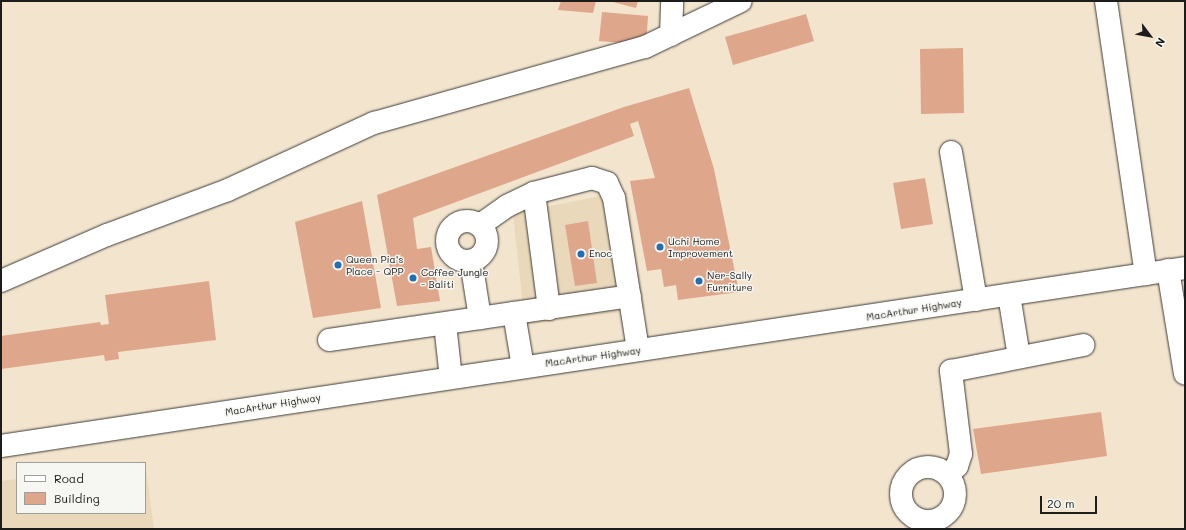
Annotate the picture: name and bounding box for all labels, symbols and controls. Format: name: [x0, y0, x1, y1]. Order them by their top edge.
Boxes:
north arrow: [1130, 16, 1170, 56]
text: N: [1152, 35, 1169, 50]
place label: Uchi Home Improvement: [668, 235, 733, 258]
marker: Uchi Home Improvement: [655, 242, 665, 252]
place label: Enoc: [589, 248, 612, 260]
marker: Enoc: [576, 249, 586, 259]
place label: Queen Pia’s Place - QPP: [346, 253, 404, 276]
marker: Queen Pia’s Place - QPP: [333, 260, 343, 270]
place label: Coffee Jungle - Baliti: [421, 266, 488, 290]
place label: Ner-Sally Furniture: [707, 269, 753, 292]
marker: Coffee Jungle - Baliti: [408, 273, 418, 283]
marker: Ner-Sally Furniture: [694, 276, 704, 286]
street label: MacArthur Highway: [865, 297, 963, 323]
street label: MacArthur Highway: [544, 344, 642, 370]
street label: MacArthur Highway: [224, 392, 322, 418]
legend: [16, 462, 146, 514]
text: Road: [54, 470, 84, 486]
scale bar: [1042, 488, 1099, 514]
text: Building: [54, 490, 100, 506]
text: 20 m: [1047, 495, 1075, 511]

